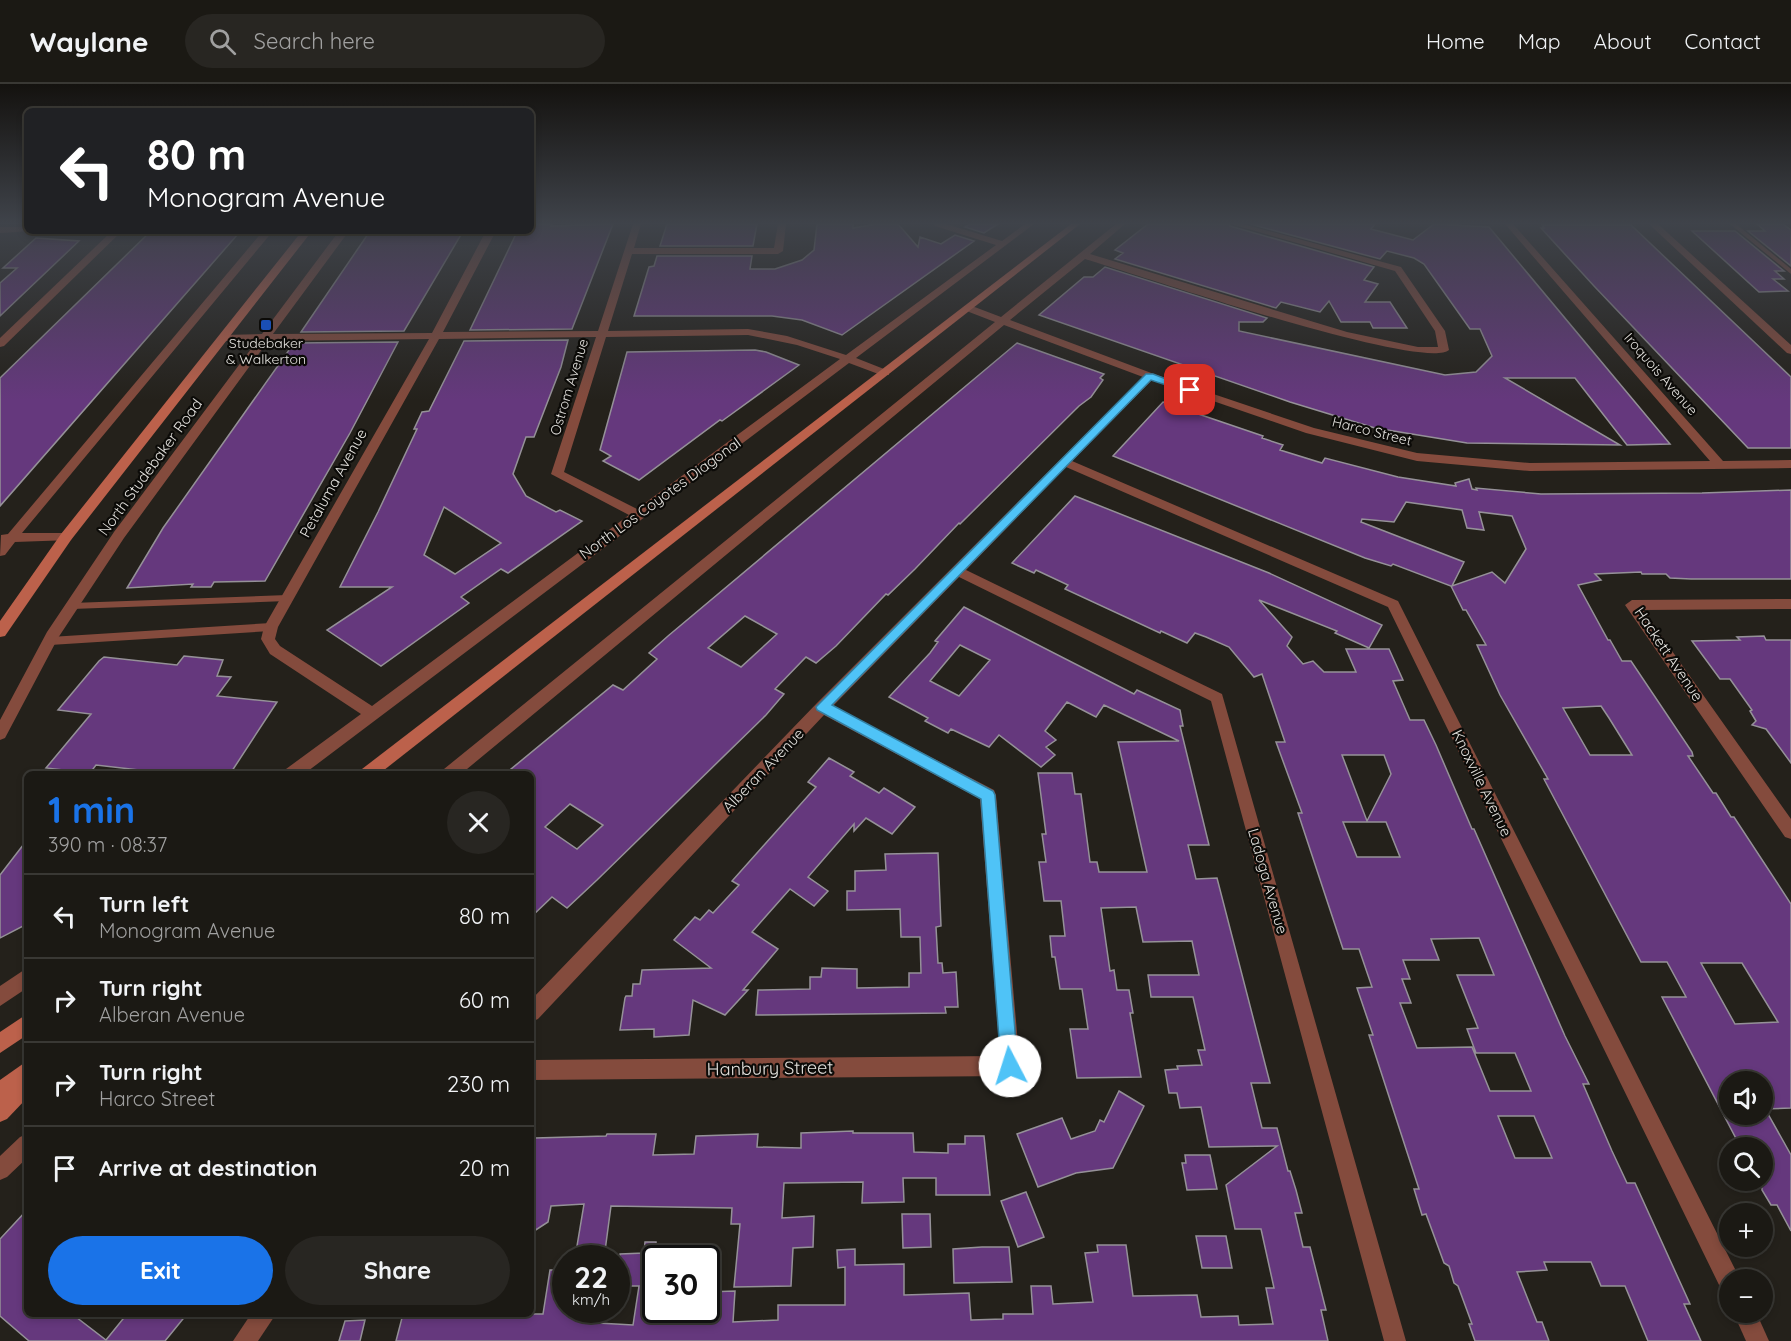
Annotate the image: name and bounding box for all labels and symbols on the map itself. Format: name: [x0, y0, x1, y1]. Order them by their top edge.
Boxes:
marker: Studebaker & Walkerton: [259, 318, 273, 332]
street label: Iroquois Avenue: [1620, 329, 1702, 419]
place label: Studebaker & Walkerton: [226, 334, 306, 368]
street label: Ostrom Avenue: [546, 336, 592, 437]
pin: [1164, 364, 1215, 415]
street label: North Studebaker Road: [94, 395, 206, 539]
street label: Harco Street: [1330, 412, 1414, 450]
street label: Petaluma Avenue: [295, 425, 371, 541]
street label: North Los Coyotes Diagonal: [576, 433, 744, 563]
street label: Hackett Avenue: [1631, 603, 1707, 705]
street label: Alberan Avenue: [718, 724, 808, 816]
street label: Knoxville Avenue: [1448, 726, 1516, 840]
street label: Ladoga Avenue: [1244, 826, 1292, 936]
position arrow: [978, 1034, 1042, 1098]
street label: Hanbury Street: [706, 1055, 834, 1081]
speed limit sign: 30: [642, 1245, 720, 1323]

